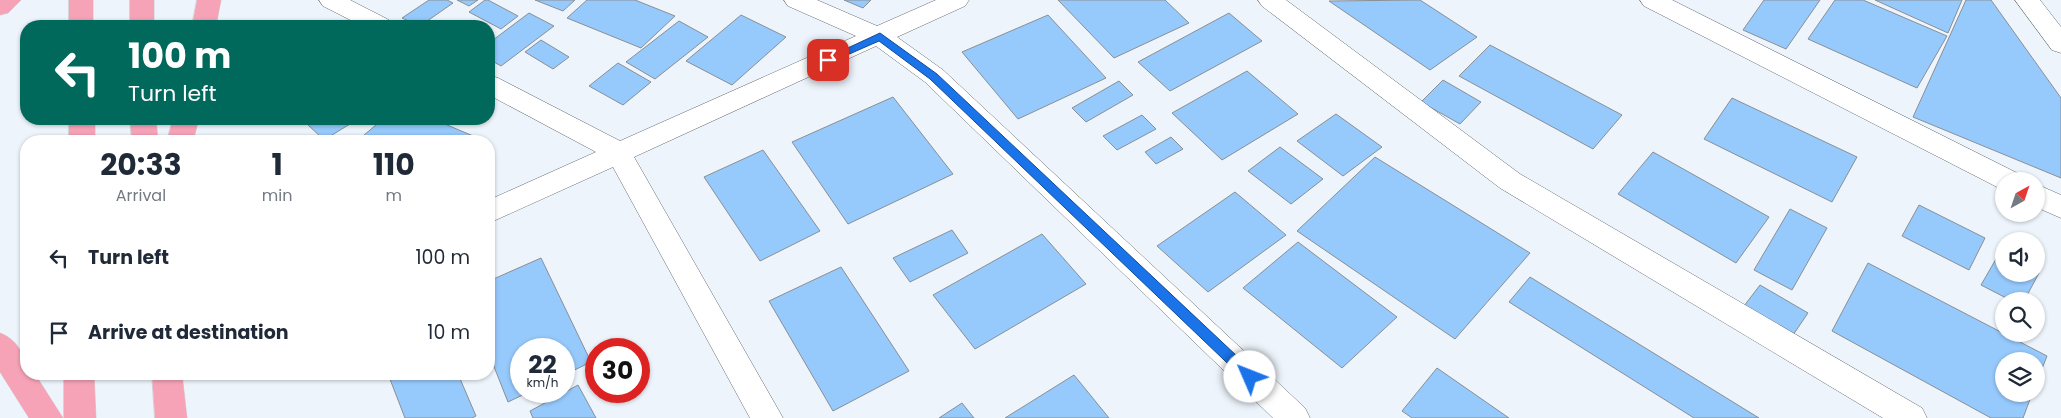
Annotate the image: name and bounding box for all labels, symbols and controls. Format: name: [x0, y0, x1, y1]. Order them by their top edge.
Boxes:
text: 100 m: [128, 31, 231, 80]
pin: [807, 39, 849, 81]
icon: left: [45, 40, 110, 105]
icon: arrive: [814, 46, 842, 74]
text: Turn left: [128, 78, 216, 109]
text: 20:33: [100, 143, 182, 186]
text: 1: [272, 143, 283, 186]
text: 110: [373, 143, 415, 186]
north arrow: [1995, 172, 2045, 222]
map controls: [1995, 172, 2045, 402]
text: Arrival: [116, 184, 166, 207]
text: min: [262, 184, 293, 207]
text: m: [386, 184, 402, 207]
button: sound: [1995, 232, 2045, 282]
icon: left: [45, 244, 73, 272]
text: Turn left: [88, 244, 169, 271]
text: 100 m: [415, 244, 470, 271]
button: search: [1995, 292, 2045, 342]
icon: arrive: [45, 319, 73, 347]
text: Arrive at destination: [88, 319, 289, 346]
text: 10 m: [427, 319, 470, 346]
speed limit sign: 30: [585, 338, 650, 403]
text: 22: [528, 347, 557, 382]
position arrow: [1223, 350, 1275, 402]
button: layers: [1995, 352, 2045, 402]
text: km/h: [527, 374, 558, 391]

